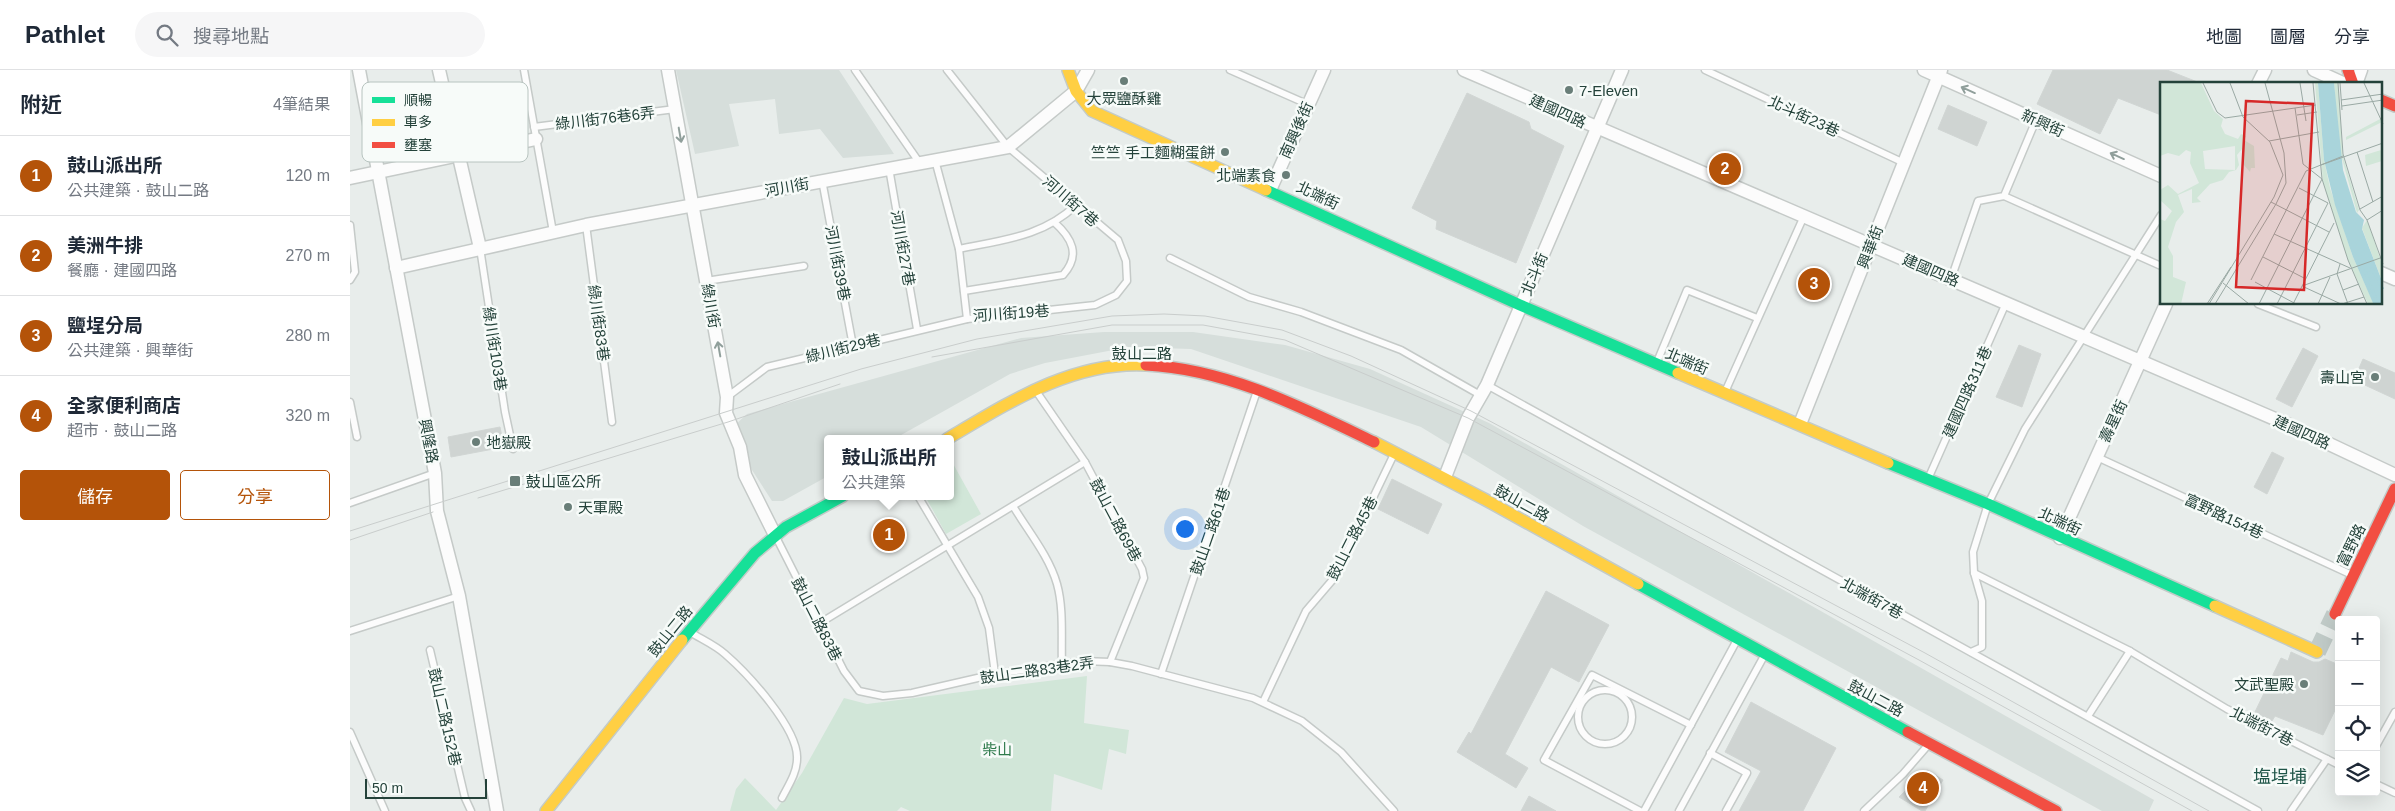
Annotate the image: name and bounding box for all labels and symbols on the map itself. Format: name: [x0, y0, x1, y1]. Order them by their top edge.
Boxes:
marker: 大眾鹽酥雞: [1118, 75, 1130, 87]
legend: [362, 82, 528, 162]
place label: 7-Eleven: [1579, 82, 1638, 99]
inset map: [2160, 82, 2382, 305]
marker: 7-Eleven: [1563, 84, 1575, 96]
one-way arrow: [1961, 84, 1976, 94]
place label: 大眾鹽酥雞: [1086, 90, 1162, 107]
street label: 建國四路: [1527, 91, 1589, 131]
text: 順暢: [404, 92, 432, 108]
street label: 北斗街23巷: [1766, 92, 1842, 140]
street label: 南興後街: [1276, 99, 1316, 161]
street label: 綠川街76巷6弄: [554, 103, 656, 133]
street label: 新興街: [2019, 106, 2067, 140]
text: 車多: [404, 114, 432, 130]
one-way arrow: [675, 127, 685, 143]
text: 壅塞: [404, 137, 432, 153]
place label: 竺竺 手工麵糊蛋餅: [1091, 144, 1215, 161]
marker: 竺竺 手工麵糊蛋餅: [1219, 146, 1231, 158]
pin: 2: [1709, 150, 1741, 188]
one-way arrow: [2110, 150, 2125, 160]
place label: 北端素食: [1216, 167, 1276, 184]
marker: 北端素食: [1280, 169, 1292, 181]
street label: 河川街7巷: [1040, 172, 1102, 230]
street label: 河川街: [763, 175, 811, 199]
street label: 北端街: [1294, 178, 1342, 212]
street label: 河川街27巷: [888, 209, 918, 287]
street label: 興華街: [1854, 223, 1886, 271]
street label: 河川街39巷: [822, 224, 854, 302]
street label: 北斗街: [1517, 250, 1551, 298]
street label: 建國四路: [1900, 250, 1962, 290]
pin: 3: [1798, 265, 1830, 303]
street label: 綠川街: [699, 282, 723, 330]
street label: 綠川街83巷: [585, 284, 613, 362]
street label: 河川街19巷: [972, 302, 1050, 324]
street label: 綠川街103巷: [480, 306, 510, 392]
street label: 綠川街29巷: [804, 330, 882, 366]
one-way arrow: [713, 342, 723, 358]
street label: 建國四路311巷: [1939, 343, 1995, 441]
street label: 北端街: [1663, 344, 1711, 378]
street label: 鼓山二路: [1112, 345, 1172, 362]
place label: 壽山宮: [2320, 369, 2365, 386]
marker: 壽山宮: [2369, 371, 2381, 383]
street label: 壽星街: [2096, 397, 2130, 445]
street label: 建國四路: [2271, 412, 2333, 452]
street label: 興隆路: [416, 417, 442, 465]
place label: 地嶽殿: [486, 434, 531, 451]
marker: 地嶽殿: [470, 436, 482, 448]
place label: 鼓山區公所: [526, 473, 601, 490]
marker: 鼓山區公所: [508, 474, 522, 488]
street label: 鼓山二路69巷: [1087, 476, 1145, 564]
street label: 鼓山二路: [1492, 481, 1552, 525]
street label: 鼓山二路61巷: [1187, 485, 1233, 577]
street label: 富野路154巷: [2182, 490, 2266, 542]
street label: 鼓山二路45巷: [1324, 493, 1380, 583]
place label: 天軍殿: [578, 499, 623, 516]
marker: 天軍殿: [562, 501, 574, 513]
street label: 北端街: [2036, 504, 2084, 538]
pin: 1: [873, 516, 905, 554]
your location: [1172, 516, 1198, 542]
street label: 富野路: [2333, 521, 2369, 569]
street label: 鼓山二路83巷: [789, 574, 845, 664]
street label: 北端街7巷: [1838, 574, 1906, 622]
street label: 鼓山二路: [645, 602, 695, 660]
street label: 鼓山二路83巷2弄: [979, 654, 1095, 686]
street label: 鼓山二路152巷: [425, 666, 465, 768]
street label: 鼓山二路: [1846, 676, 1906, 720]
place label: 文武聖殿: [2234, 676, 2294, 693]
marker: 文武聖殿: [2298, 678, 2310, 690]
street label: 北端街7巷: [2228, 703, 2296, 749]
park label: 柴山: [982, 741, 1012, 758]
district label: 塩埕埔: [2253, 767, 2307, 787]
pin: 4: [1907, 769, 1939, 807]
scale bar: [365, 776, 488, 799]

